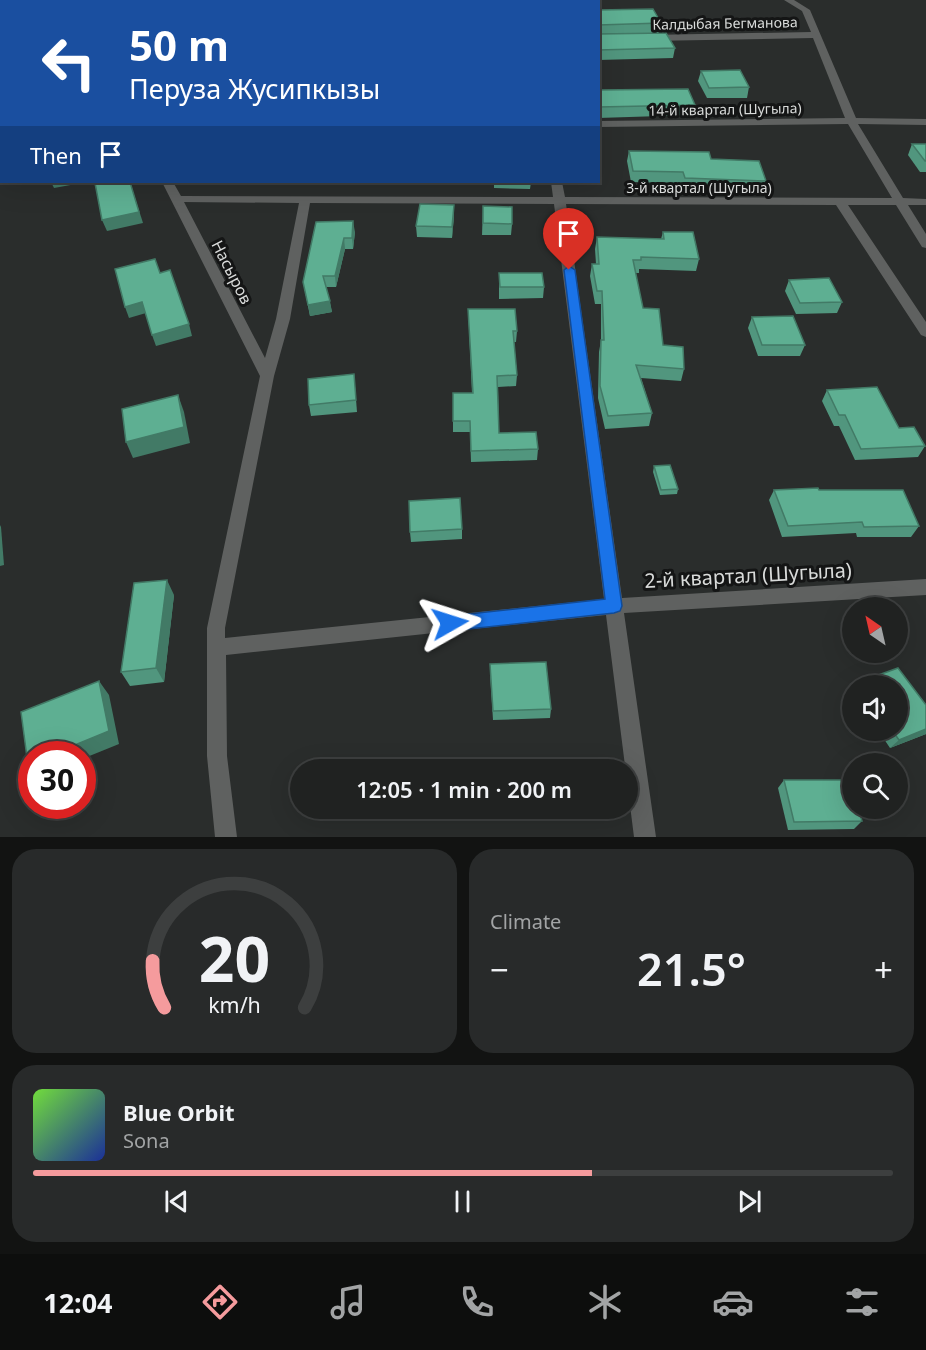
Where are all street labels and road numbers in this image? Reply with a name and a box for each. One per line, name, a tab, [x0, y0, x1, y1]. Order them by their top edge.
street label: Калдыбая Бегманова	[652, 12, 798, 34]
street label: 14-й квартал (Шугыла)	[648, 98, 802, 120]
street label: 3-й квартал (Шугыла)	[626, 178, 772, 197]
street label: Насыров	[207, 236, 257, 308]
street label: 2-й квартал (Шугыла)	[644, 556, 852, 594]

